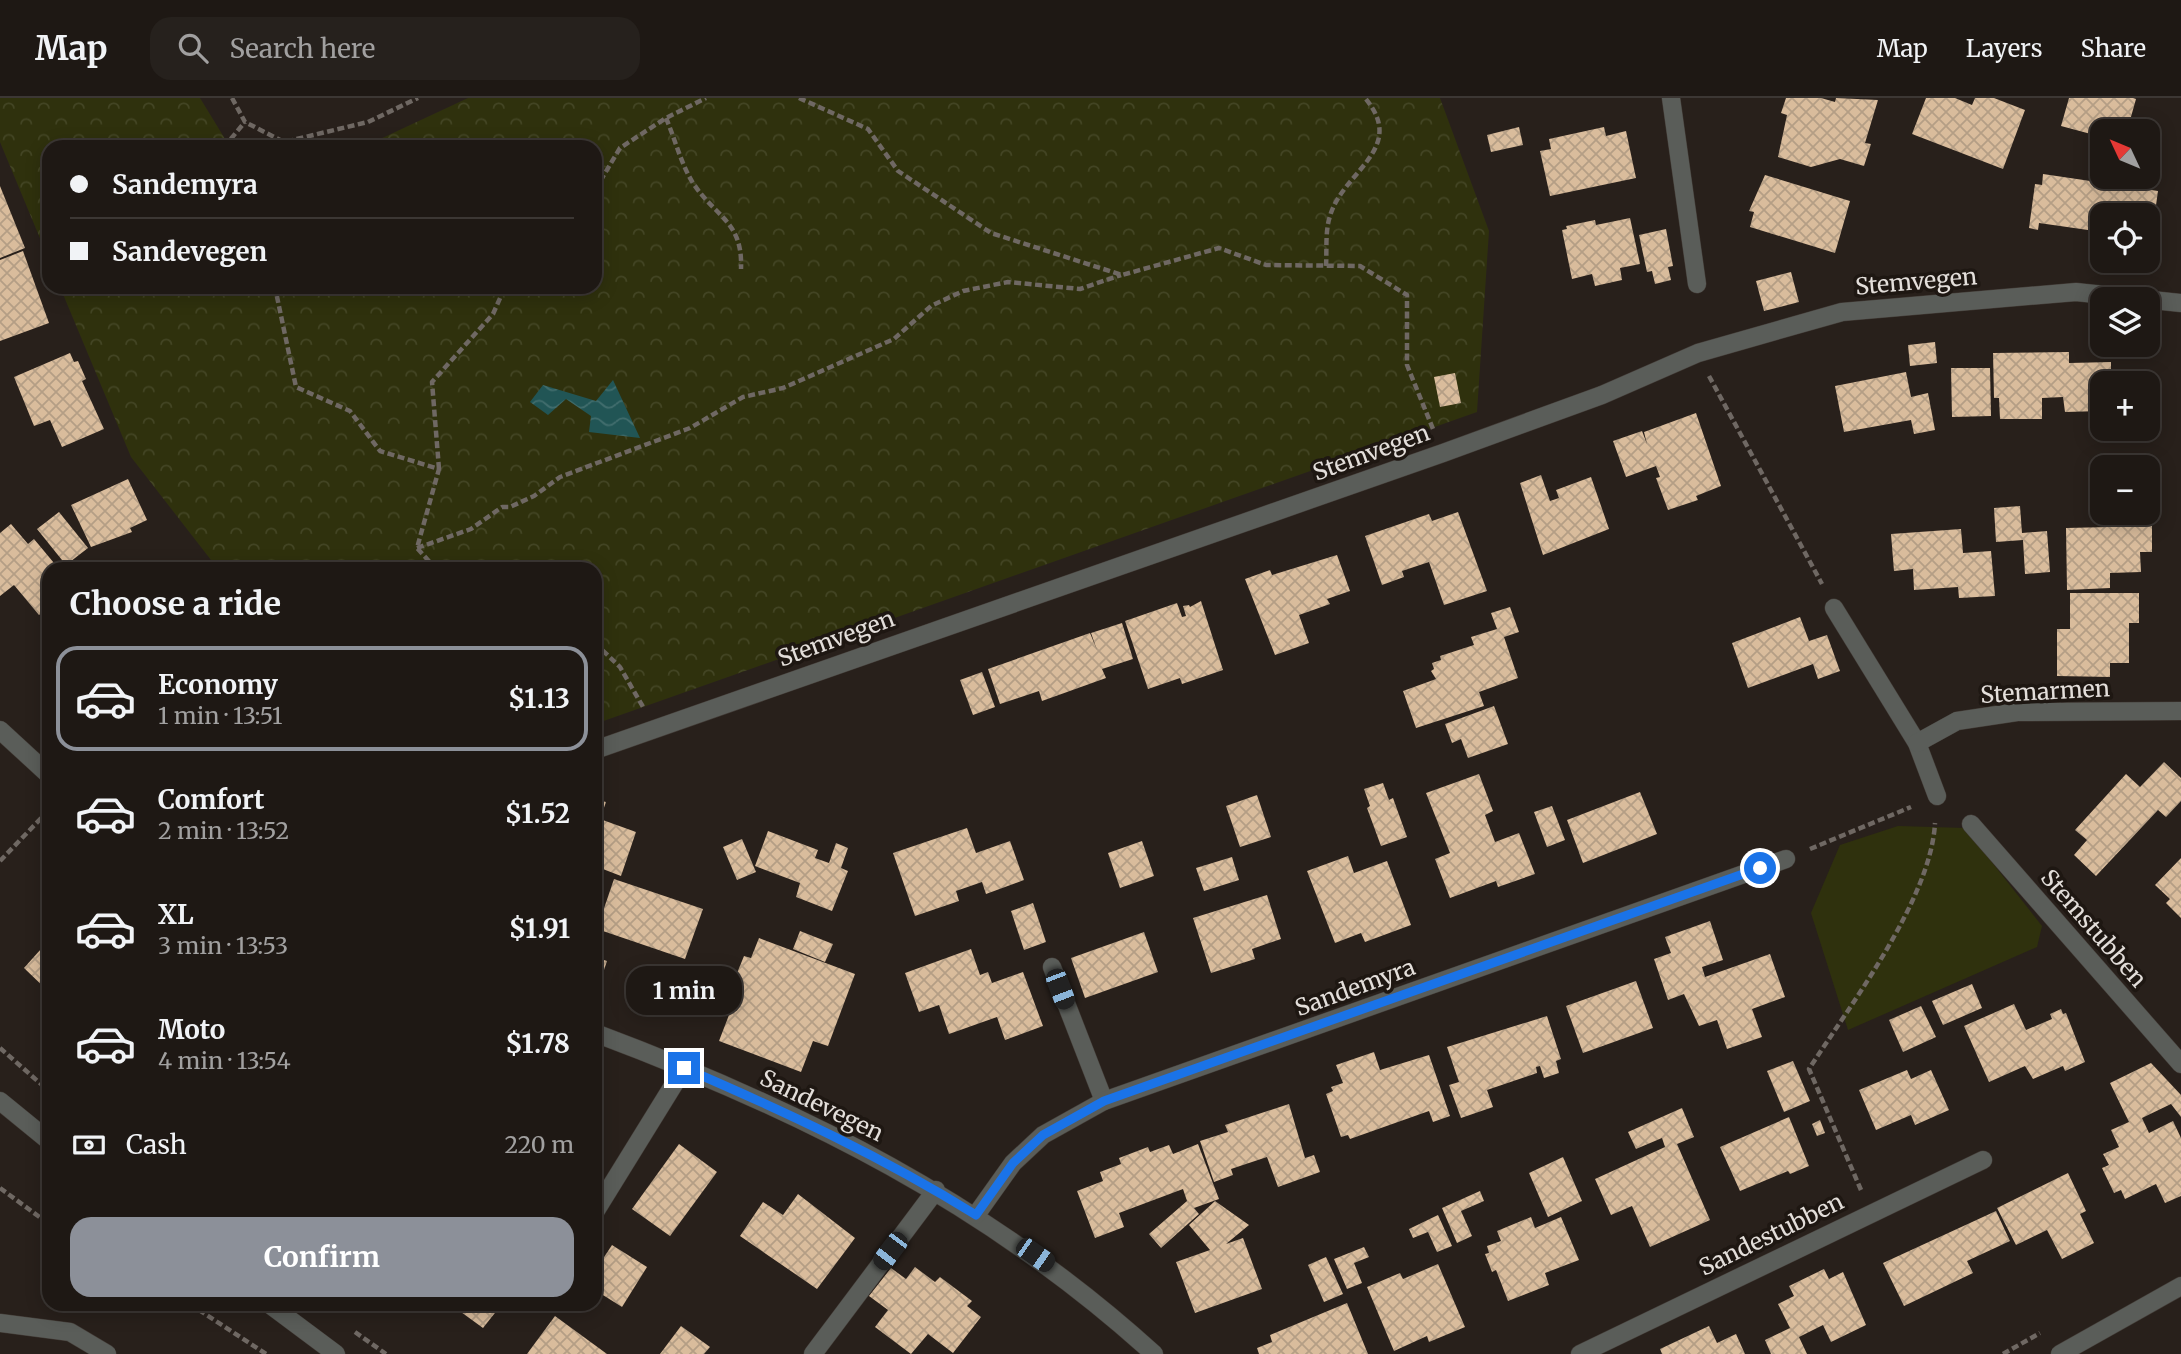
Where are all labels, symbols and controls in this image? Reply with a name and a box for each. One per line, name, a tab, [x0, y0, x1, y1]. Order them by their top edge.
search box	[150, 17, 640, 80]
text: Map	[35, 28, 108, 69]
icon: search	[174, 29, 212, 67]
text: Search here	[230, 32, 375, 65]
text: Map	[1877, 33, 1928, 64]
text: Layers	[1966, 33, 2042, 64]
text: Share	[2080, 33, 2146, 64]
north arrow	[2090, 119, 2160, 189]
map controls	[2090, 119, 2160, 525]
text: Sandemyra	[112, 168, 258, 201]
button: locate	[2090, 203, 2160, 273]
text: Sandevegen	[112, 235, 267, 268]
street label: Stemvegen	[1854, 261, 1978, 301]
button: layers	[2090, 287, 2160, 357]
button: +	[2090, 371, 2160, 441]
street label: Stemvegen	[1309, 417, 1433, 487]
button: −	[2090, 455, 2160, 525]
text: Choose a ride	[70, 584, 281, 624]
street label: Stemvegen	[774, 603, 898, 673]
icon: car	[74, 667, 137, 730]
text: Economy	[158, 668, 278, 701]
street label: Stemarmen	[1980, 673, 2110, 709]
text: $1.13	[508, 682, 570, 715]
text: 1 min · 13:51	[158, 701, 282, 730]
icon: car	[74, 782, 137, 845]
text: Comfort	[158, 783, 264, 816]
text: $1.52	[505, 797, 570, 830]
text: 2 min · 13:52	[158, 816, 289, 845]
route start	[1744, 852, 1776, 884]
street label: Stemstubben	[2035, 863, 2153, 993]
icon: car	[74, 897, 137, 960]
text: XL	[158, 898, 194, 931]
text: $1.91	[509, 912, 570, 945]
text: 3 min · 13:53	[158, 931, 288, 960]
street label: Sandemyra	[1291, 952, 1419, 1022]
car	[1043, 966, 1078, 1012]
callout: 1 min	[626, 967, 742, 1016]
text: 1 min	[653, 976, 715, 1005]
icon: car	[74, 1012, 137, 1075]
text: Moto	[158, 1013, 225, 1046]
text: $1.78	[505, 1027, 570, 1060]
text: 4 min · 13:54	[158, 1046, 291, 1075]
route end	[668, 1052, 700, 1084]
street label: Sandevegen	[756, 1063, 888, 1147]
icon: cash	[70, 1126, 108, 1164]
text: Cash	[126, 1128, 187, 1161]
text: 220 m	[504, 1130, 574, 1159]
street label: Sandestubben	[1694, 1186, 1848, 1282]
button: Confirm	[70, 1217, 574, 1297]
car	[869, 1228, 912, 1274]
car	[1012, 1234, 1059, 1276]

